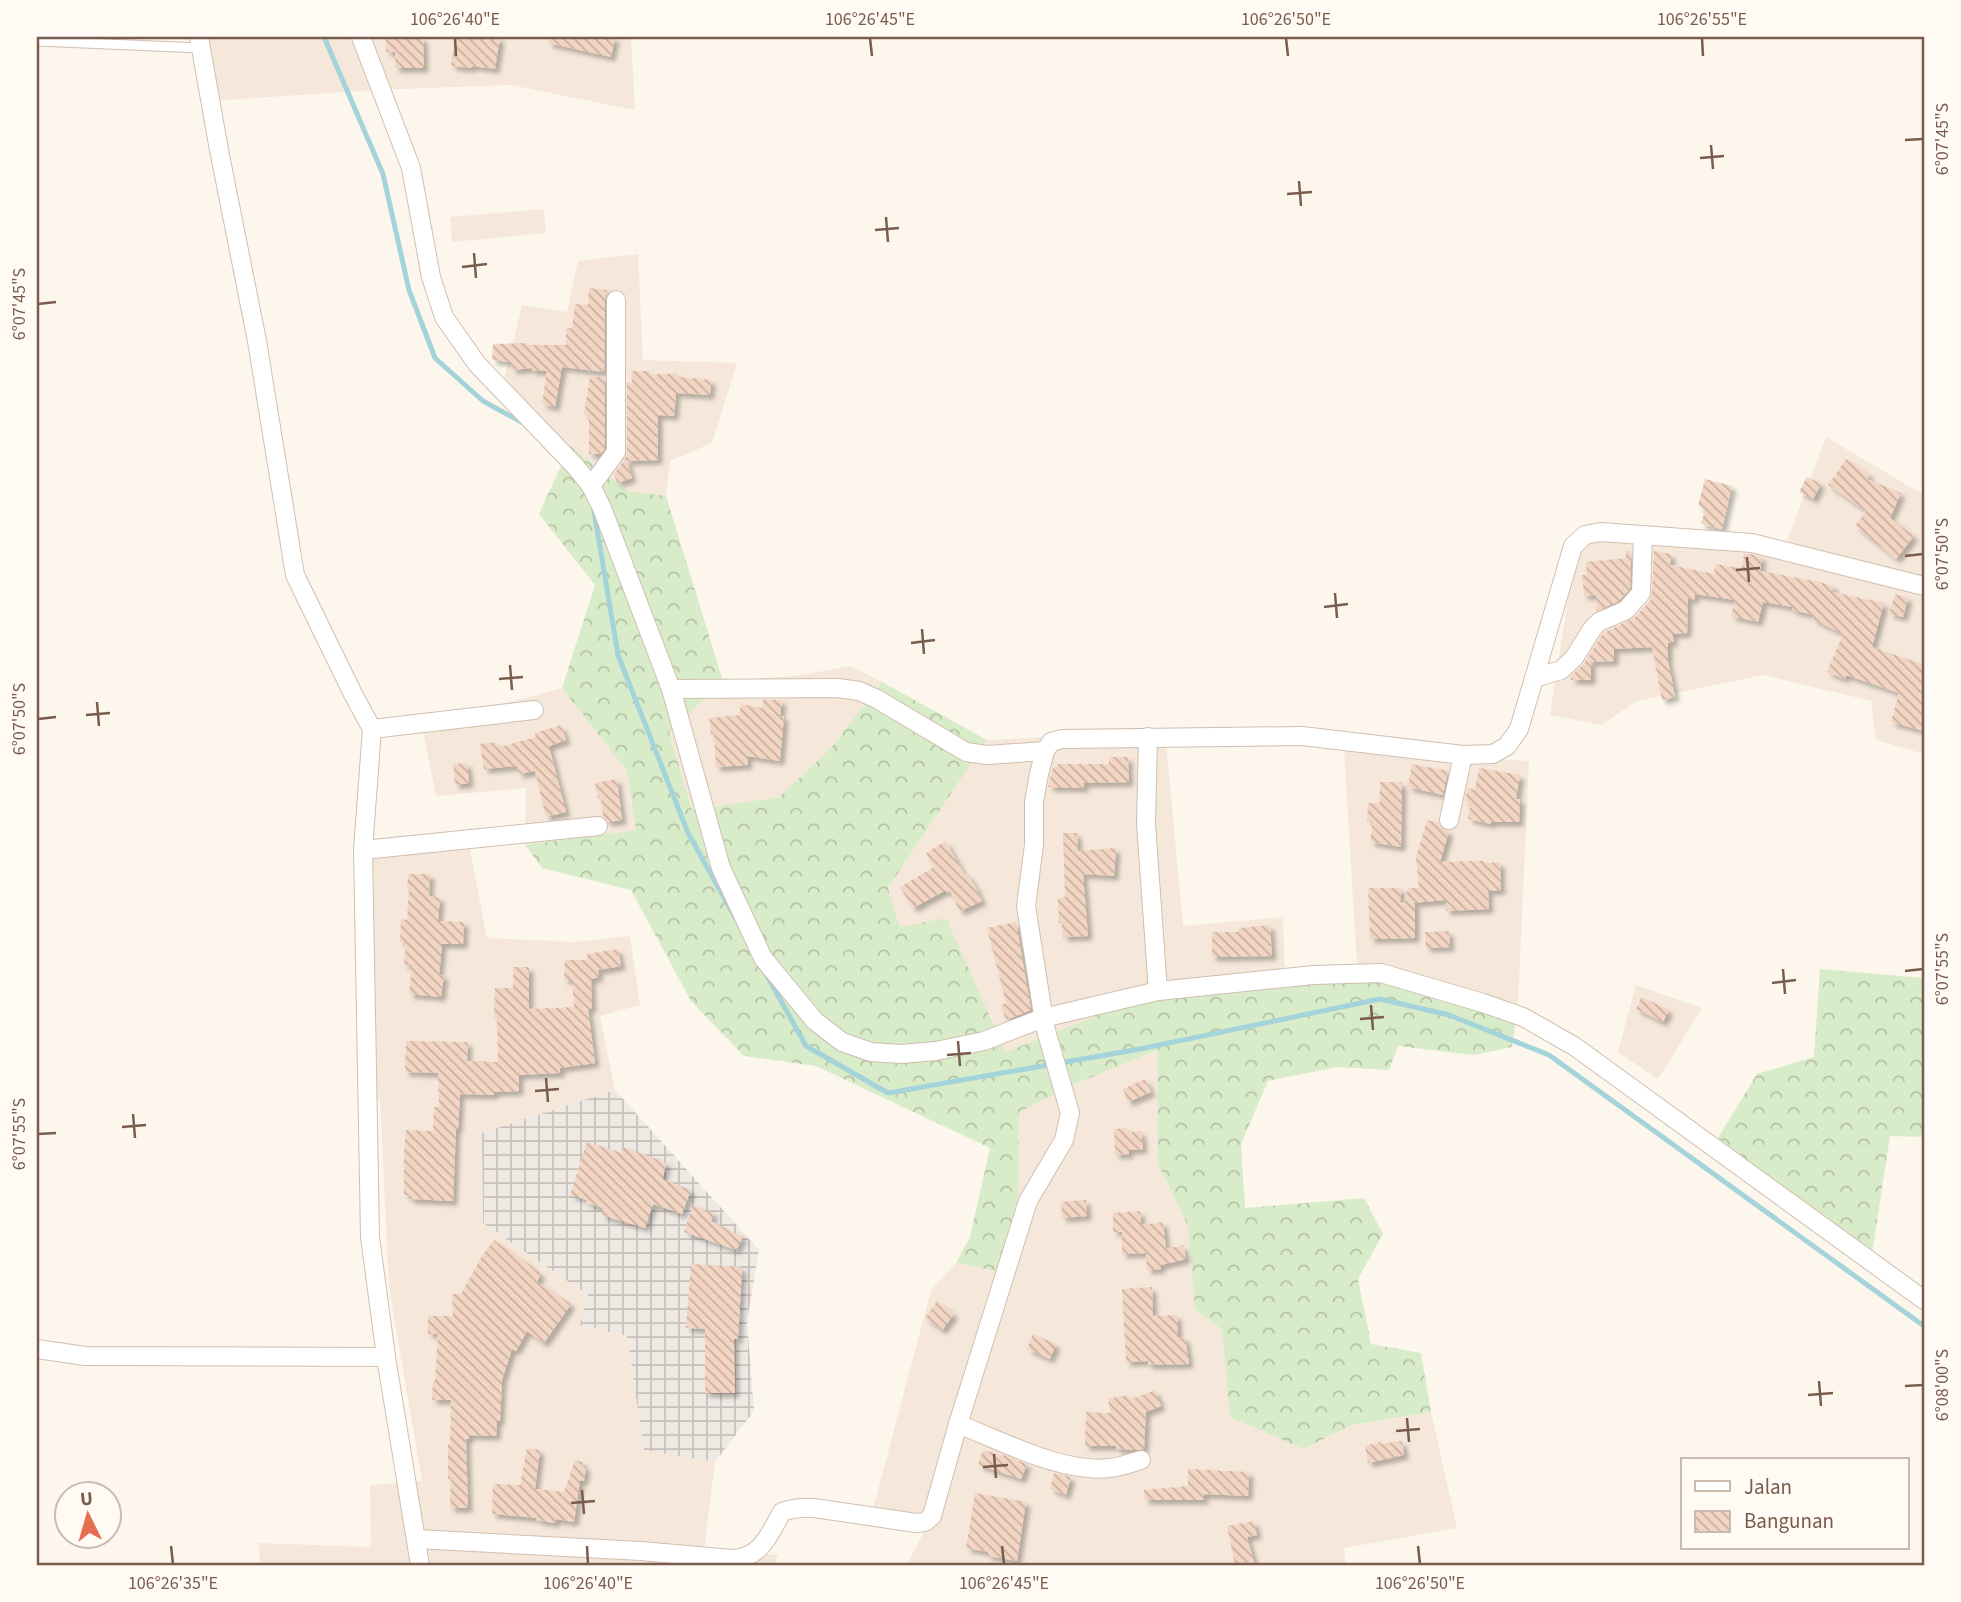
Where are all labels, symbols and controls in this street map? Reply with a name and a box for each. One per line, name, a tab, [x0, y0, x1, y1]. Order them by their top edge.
text: 106°26'40"E	[410, 7, 500, 32]
text: 106°26'45"E	[825, 7, 915, 32]
text: 106°26'50"E	[1241, 7, 1331, 32]
text: 106°26'55"E	[1657, 7, 1747, 32]
text: 6°07'45"S	[1930, 103, 1955, 175]
text: 6°07'45"S	[7, 268, 32, 340]
text: 6°07'50"S	[1930, 518, 1955, 590]
text: 6°07'50"S	[7, 683, 32, 755]
text: 6°07'55"S	[1930, 933, 1955, 1005]
text: 6°07'55"S	[7, 1098, 32, 1170]
text: 6°08'00"S	[1930, 1349, 1955, 1421]
legend	[1681, 1458, 1909, 1550]
text: Jalan	[1744, 1472, 1792, 1502]
north arrow	[52, 1480, 122, 1550]
text: U	[79, 1486, 94, 1514]
text: Bangunan	[1744, 1506, 1834, 1536]
text: 106°26'35"E	[128, 1571, 218, 1596]
text: 106°26'40"E	[543, 1571, 633, 1596]
text: 106°26'45"E	[959, 1571, 1049, 1596]
text: 106°26'50"E	[1375, 1571, 1465, 1596]

